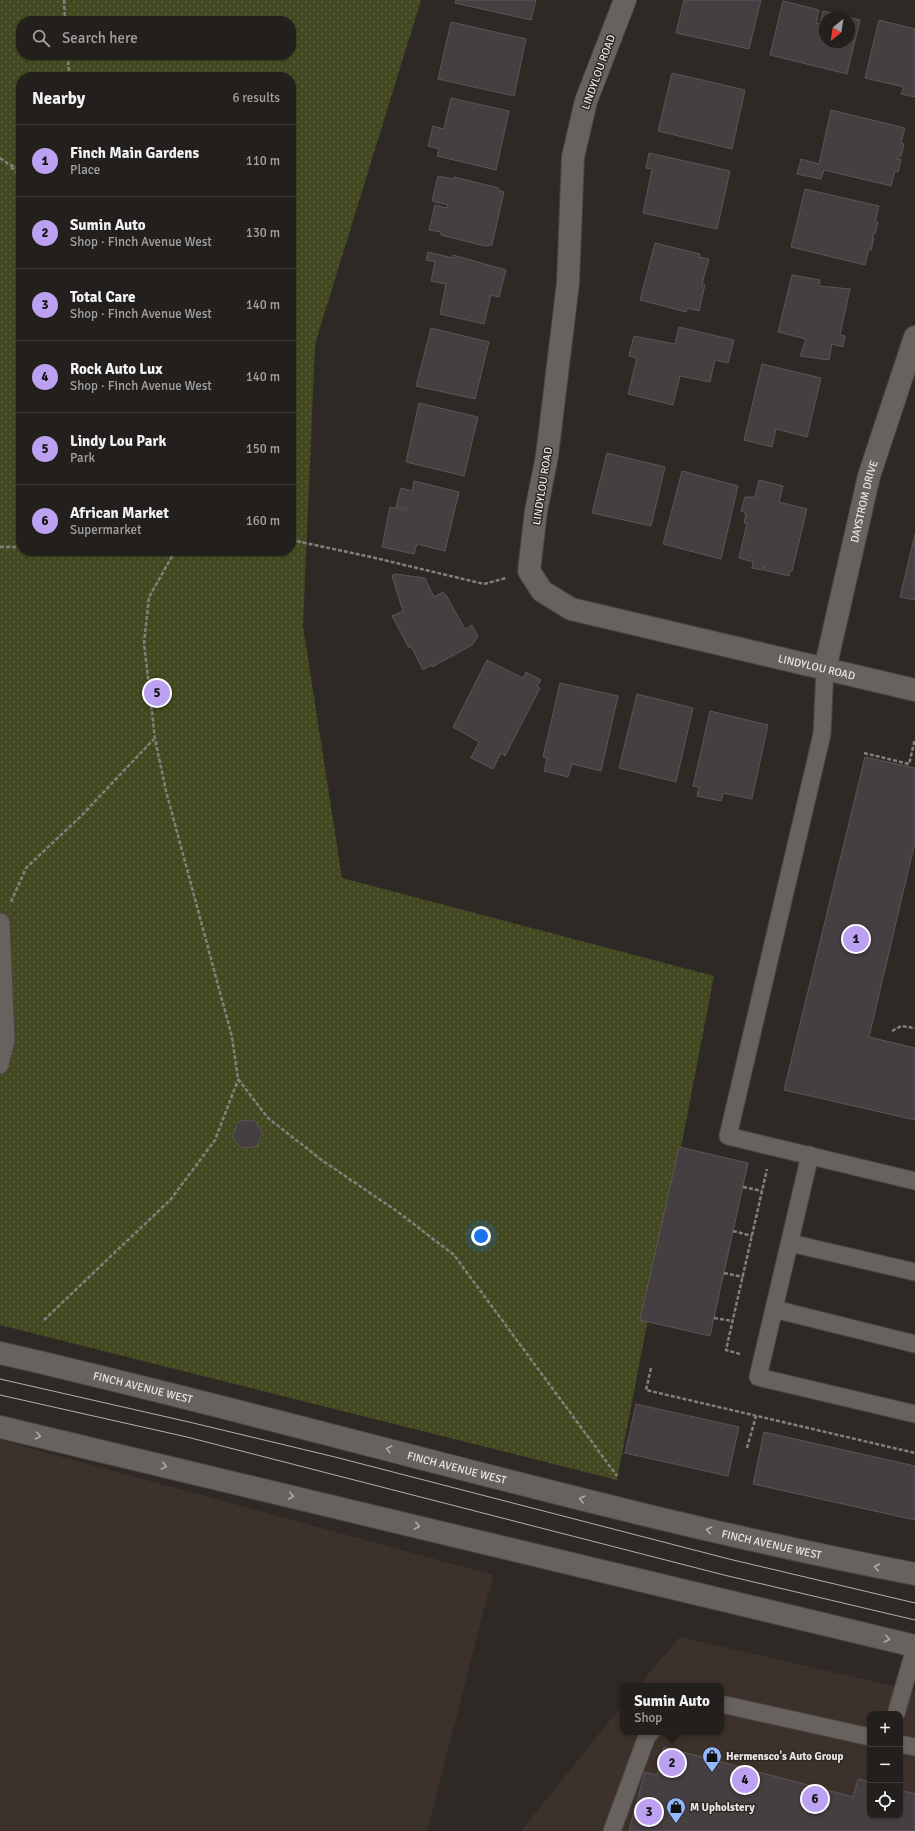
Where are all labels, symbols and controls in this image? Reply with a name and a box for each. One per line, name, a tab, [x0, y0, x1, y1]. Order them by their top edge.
north arrow	[819, 12, 855, 48]
search box	[16, 16, 296, 60]
icon: search	[30, 27, 52, 49]
text: Search here	[62, 29, 138, 47]
street label: LINDYLOU ROAD	[579, 33, 618, 111]
text: Nearby	[32, 88, 85, 109]
text: 6 results	[232, 90, 280, 106]
text: Finch Main Gardens	[70, 144, 199, 162]
text: 1	[41, 153, 49, 169]
text: 110 m	[246, 153, 280, 169]
text: Place	[70, 162, 100, 178]
text: Sumin Auto	[70, 216, 146, 234]
text: 2	[41, 225, 49, 241]
text: 130 m	[246, 225, 280, 241]
text: Shop · Finch Avenue West	[70, 234, 212, 250]
text: Total Care	[70, 288, 135, 306]
text: 3	[41, 297, 49, 313]
text: 140 m	[246, 297, 280, 313]
text: Shop · Finch Avenue West	[70, 306, 212, 322]
text: Rock Auto Lux	[70, 360, 162, 378]
text: 4	[41, 369, 49, 385]
text: 140 m	[246, 369, 280, 385]
text: Shop · Finch Avenue West	[70, 378, 212, 394]
text: Lindy Lou Park	[70, 432, 166, 450]
text: 5	[41, 441, 49, 457]
text: 150 m	[246, 441, 280, 457]
street label: LINDYLOU ROAD	[530, 446, 555, 526]
text: Park	[70, 450, 95, 466]
street label: DAYSTROM DRIVE	[848, 459, 881, 544]
text: African Market	[70, 504, 169, 522]
text: 6	[41, 513, 49, 529]
text: 160 m	[246, 513, 280, 529]
text: Supermarket	[70, 522, 142, 538]
street label: LINDYLOU ROAD	[777, 652, 856, 683]
pin: 5	[144, 678, 170, 708]
pin: 1	[843, 924, 869, 954]
your location	[471, 1226, 491, 1246]
street label: FINCH AVENUE WEST	[92, 1369, 194, 1406]
one-way arrow	[35, 1431, 41, 1439]
one-way arrow	[385, 1446, 392, 1454]
street label: FINCH AVENUE WEST	[406, 1449, 508, 1487]
one-way arrow	[161, 1461, 168, 1470]
one-way arrow	[288, 1492, 294, 1500]
one-way arrow	[579, 1495, 586, 1504]
one-way arrow	[414, 1522, 420, 1530]
one-way arrow	[706, 1526, 712, 1534]
street label: FINCH AVENUE WEST	[720, 1527, 823, 1562]
one-way arrow	[874, 1563, 880, 1571]
one-way arrow	[884, 1634, 890, 1642]
popup	[620, 1683, 724, 1735]
text: Sumin Auto	[634, 1692, 710, 1710]
text: Shop	[634, 1710, 662, 1726]
map controls	[867, 1711, 903, 1819]
button: +	[867, 1711, 903, 1747]
shop icon: Hermensco's Auto Group	[701, 1745, 723, 1773]
button: −	[867, 1747, 903, 1783]
pin: 2	[659, 1748, 685, 1778]
place label: Hermensco's Auto Group	[726, 1750, 844, 1763]
pin: 4	[732, 1765, 758, 1795]
button: locate	[867, 1783, 903, 1819]
pin: 6	[802, 1784, 828, 1814]
shop icon: M Upholstery	[665, 1796, 687, 1824]
pin: 3	[636, 1797, 662, 1827]
place label: M Upholstery	[690, 1801, 755, 1814]

